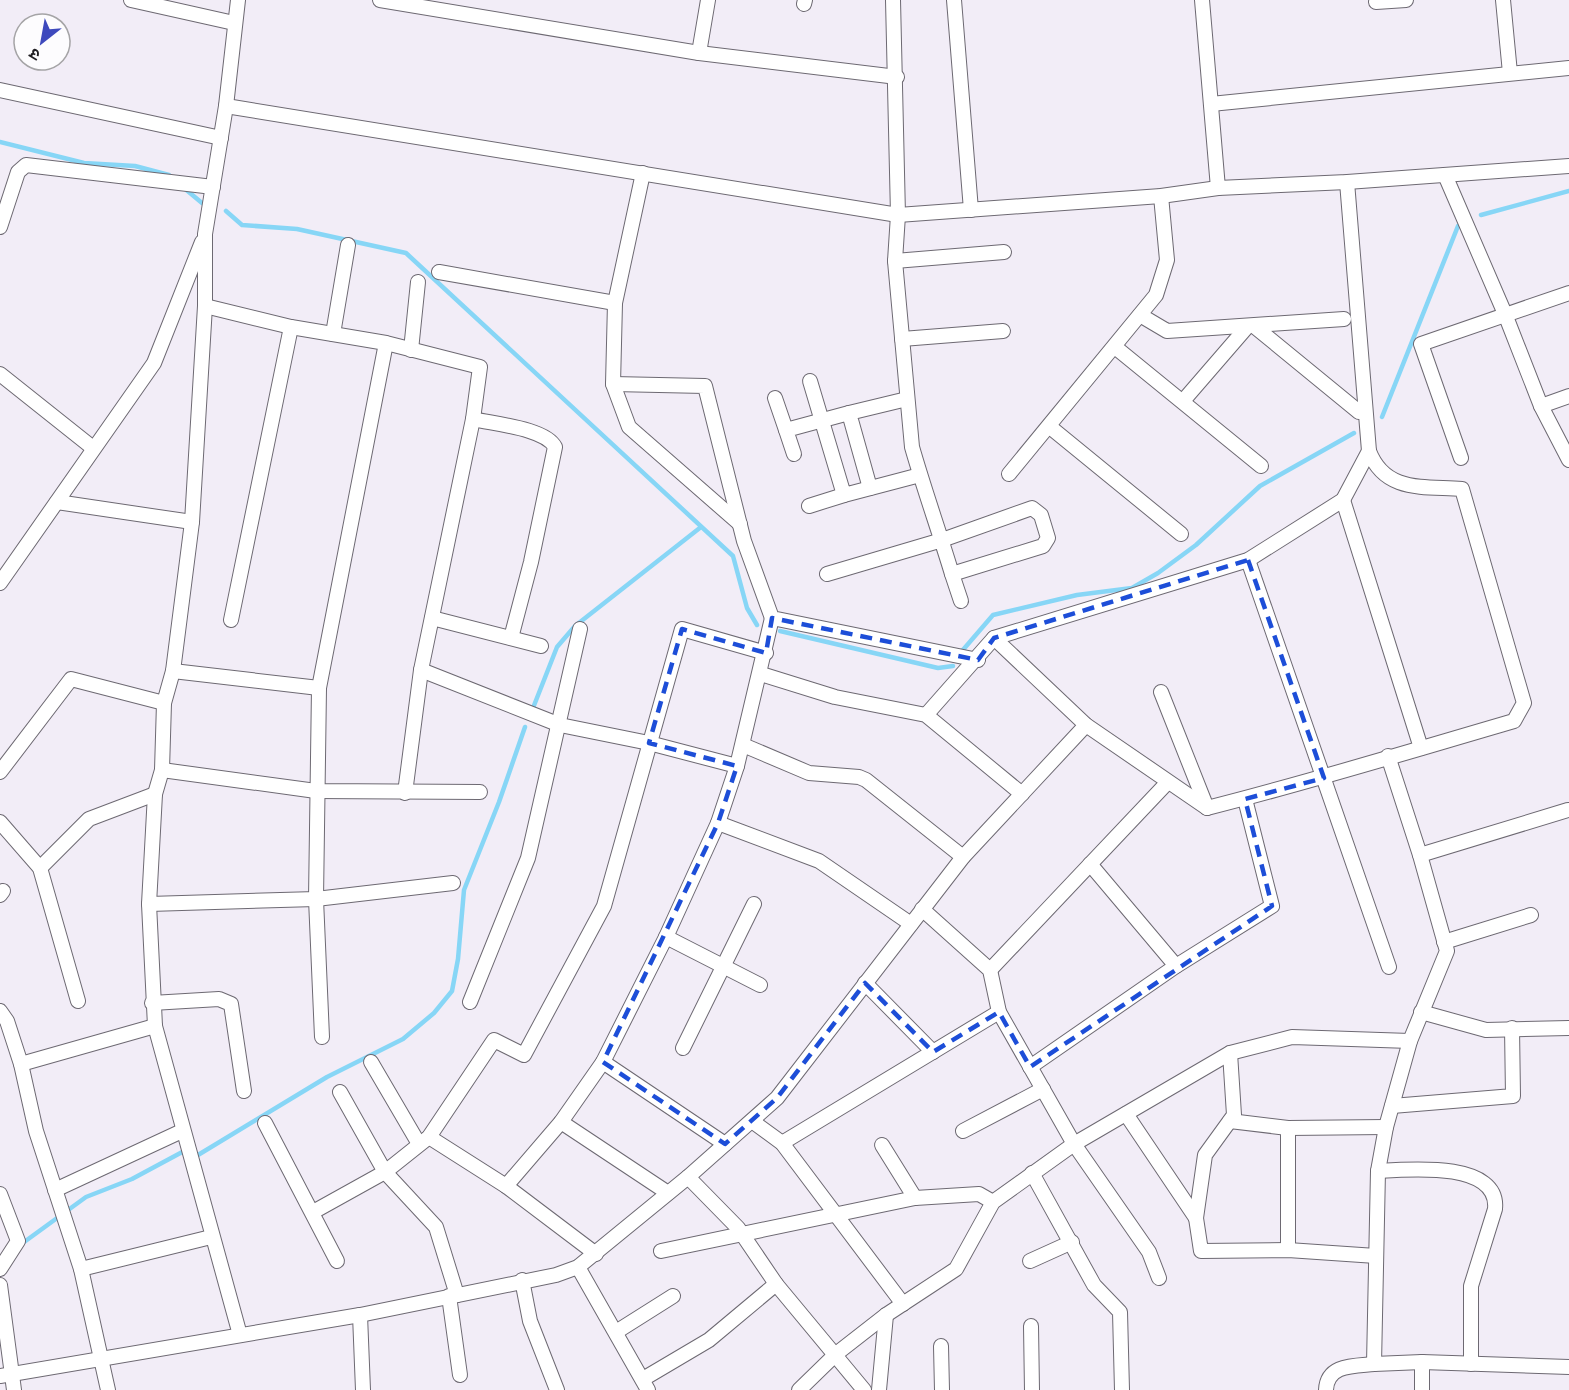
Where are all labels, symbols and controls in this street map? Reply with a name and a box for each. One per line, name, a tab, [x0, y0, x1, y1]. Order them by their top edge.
north arrow	[12, 12, 72, 72]
text: उ	[25, 44, 43, 65]

